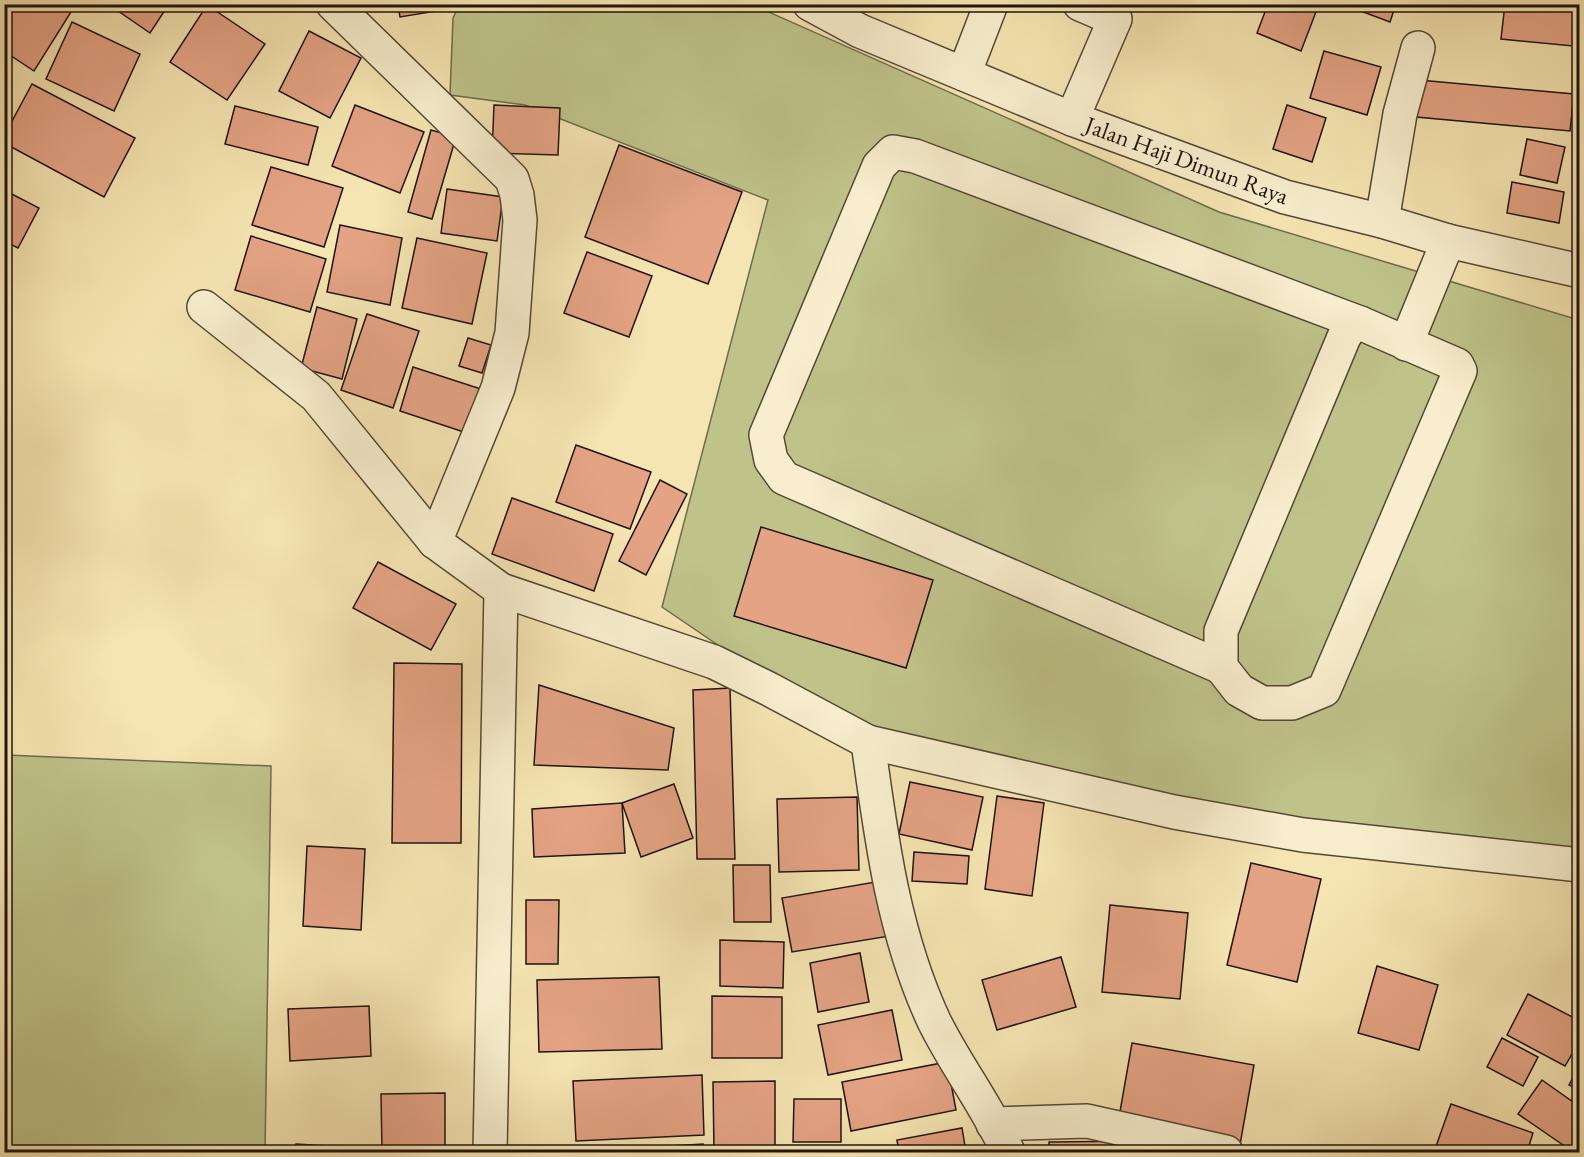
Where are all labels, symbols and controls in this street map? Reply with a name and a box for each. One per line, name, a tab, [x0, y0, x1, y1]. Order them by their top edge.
street label: Jalan Haji Dimun Raya	[1079, 108, 1293, 211]

